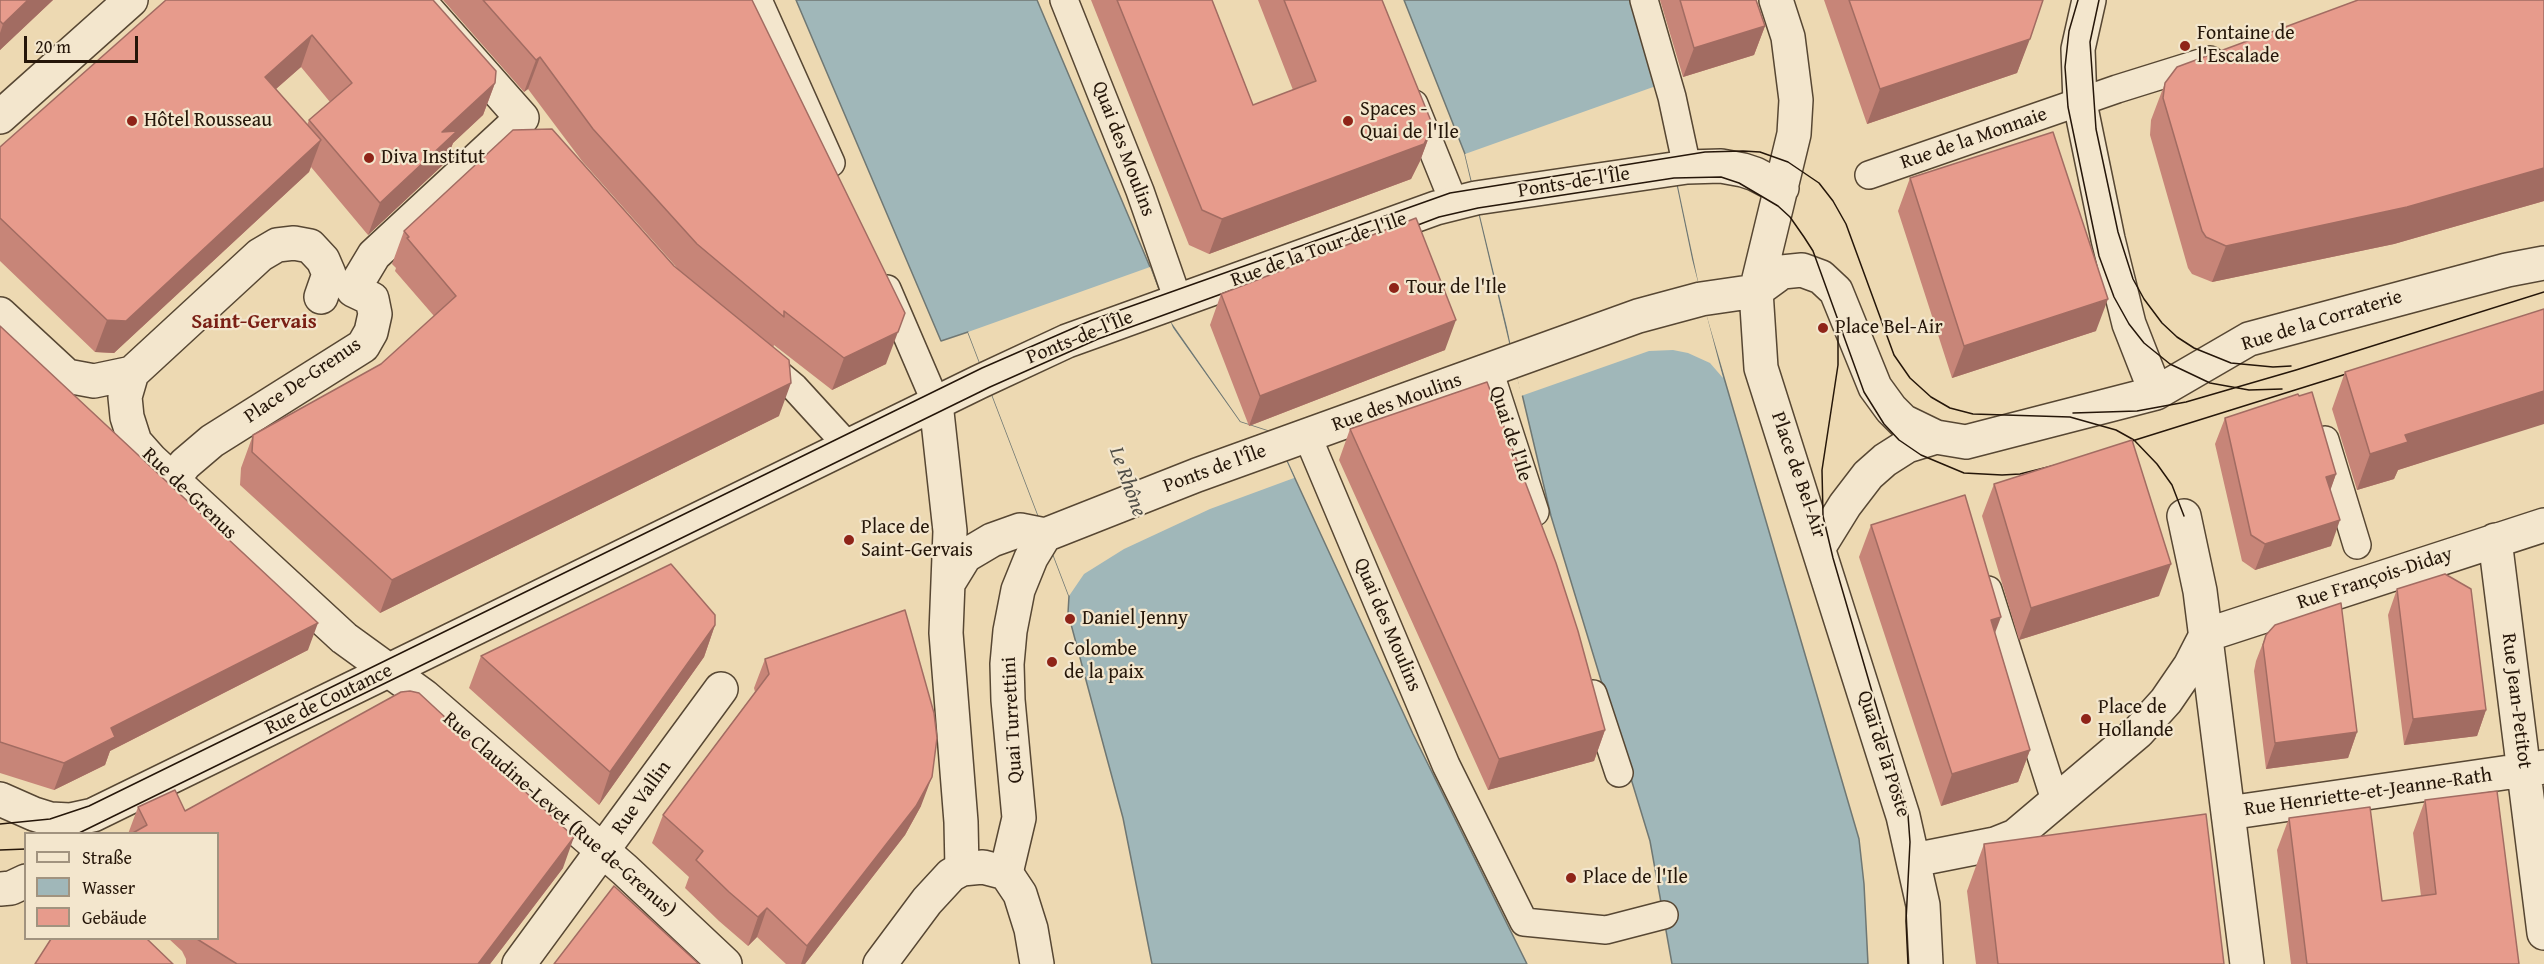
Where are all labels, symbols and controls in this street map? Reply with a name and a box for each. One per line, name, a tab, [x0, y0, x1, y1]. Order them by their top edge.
place label: Fontaine de l'Escalade	[2197, 22, 2295, 69]
scale bar	[27, 24, 141, 62]
text: 20 m	[35, 33, 71, 60]
marker: Fontaine de l'Escalade	[2178, 39, 2192, 53]
street label: Quai des Moulins	[1086, 78, 1160, 220]
place label: Spaces - Quai de l'Ile	[1360, 98, 1459, 145]
street label: Rue de la Monnaie	[1897, 103, 2051, 175]
place label: Hôtel Rousseau	[144, 109, 272, 133]
marker: Hôtel Rousseau	[125, 114, 139, 128]
marker: Spaces - Quai de l'Ile	[1341, 114, 1355, 128]
place label: Diva Institut	[381, 146, 485, 170]
marker: Diva Institut	[362, 151, 376, 165]
street label: Ponts-de-l'Île	[1516, 162, 1632, 204]
street label: Rue de la Tour-de-l'Ile	[1228, 207, 1410, 293]
place label: Tour de l'Ile	[1406, 276, 1506, 300]
marker: Tour de l'Ile	[1387, 281, 1401, 295]
street label: Rue de la Corraterie	[2239, 285, 2405, 357]
street label: Ponts-de-l'Île	[1023, 306, 1137, 370]
district label: Saint-Gervais	[191, 310, 317, 336]
place label: Place Bel-Air	[1835, 316, 1943, 340]
marker: Place Bel-Air	[1816, 321, 1830, 335]
street label: Place De-Grenus	[240, 333, 366, 429]
street label: Rue des Moulins	[1329, 368, 1465, 438]
street label: Quai de l'Ile	[1483, 383, 1537, 485]
street label: Place de Bel-Air	[1765, 409, 1831, 541]
street label: Ponts de l'Île	[1160, 439, 1270, 499]
street label: Rue de-Grenus	[137, 443, 241, 545]
water label: Le Rhône	[1103, 444, 1151, 520]
place label: Place de Saint-Gervais	[861, 516, 973, 563]
marker: Place de Saint-Gervais	[842, 533, 856, 547]
street label: Rue François-Diday	[2294, 543, 2456, 615]
street label: Quai des Moulins	[1348, 555, 1426, 695]
place label: Daniel Jenny	[1082, 607, 1188, 631]
marker: Daniel Jenny	[1063, 612, 1077, 626]
street label: Rue Jean-Petitot	[2496, 632, 2536, 770]
place label: Colombe de la paix	[1064, 638, 1144, 685]
marker: Colombe de la paix	[1045, 655, 1059, 669]
street label: Quai Turrettini	[998, 656, 1028, 784]
street label: Rue de Coutance	[262, 659, 396, 741]
street label: Quai de la Poste	[1851, 688, 1915, 820]
place label: Place de Hollande	[2098, 696, 2173, 743]
street label: Rue Claudine-Levet (Rue de-Grenus)	[437, 707, 681, 923]
marker: Place de Hollande	[2079, 712, 2093, 726]
street label: Rue Vallin	[607, 756, 677, 840]
street label: Rue Henriette-et-Jeanne-Rath	[2243, 764, 2493, 822]
legend	[24, 832, 219, 940]
text: Straße	[82, 844, 132, 871]
place label: Place de l'Ile	[1583, 866, 1688, 890]
marker: Place de l'Ile	[1564, 871, 1578, 885]
text: Wasser	[82, 874, 135, 901]
text: Gebäude	[82, 904, 147, 931]

